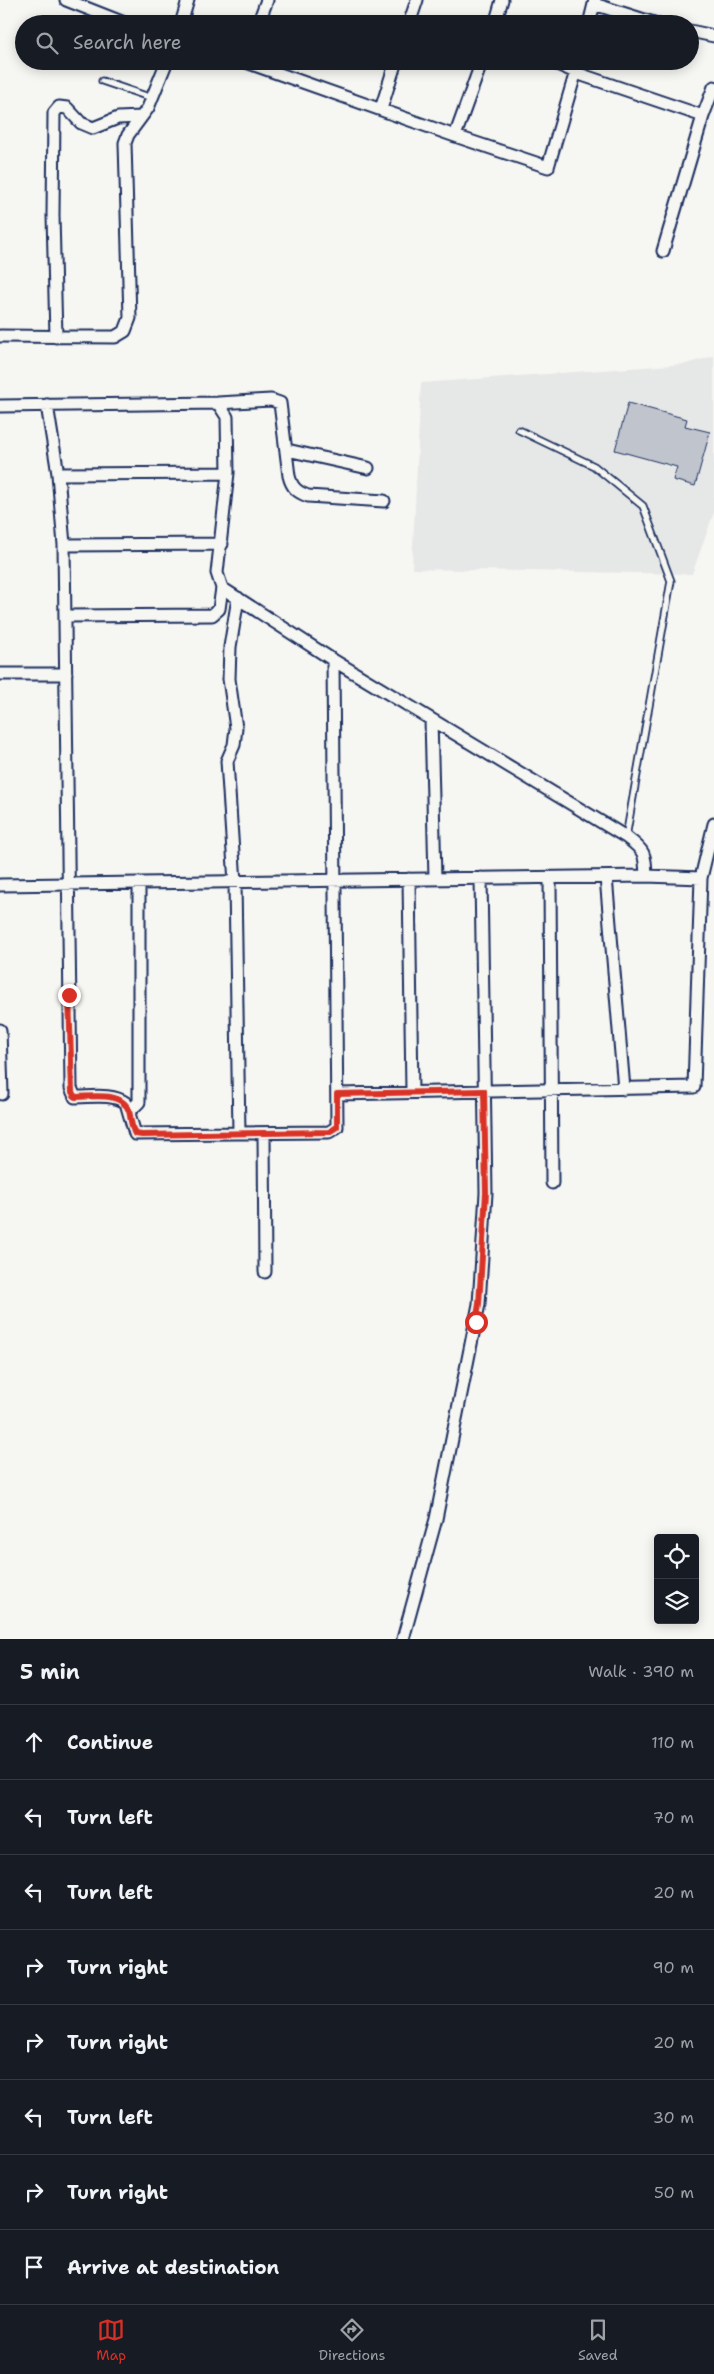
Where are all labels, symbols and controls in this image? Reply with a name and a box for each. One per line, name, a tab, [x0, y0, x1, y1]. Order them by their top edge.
search box	[15, 15, 699, 70]
icon: search	[33, 29, 61, 57]
text: Search here	[73, 30, 182, 55]
route end	[58, 984, 81, 1007]
route start	[465, 1311, 488, 1334]
map controls	[654, 1534, 699, 1624]
button: locate	[654, 1534, 699, 1579]
button: layers	[654, 1579, 699, 1624]
text: 5 min	[20, 1658, 80, 1686]
text: Walk · 390 m	[588, 1661, 694, 1682]
icon: ahead	[20, 1728, 48, 1756]
text: Continue	[67, 1730, 153, 1755]
text: 110 m	[651, 1732, 694, 1753]
icon: left	[20, 1803, 48, 1831]
text: Turn left	[67, 1805, 153, 1830]
text: 70 m	[653, 1807, 694, 1828]
icon: left	[20, 1878, 48, 1906]
text: Turn left	[67, 1880, 153, 1905]
text: 20 m	[653, 1882, 694, 1903]
icon: right	[20, 1953, 48, 1981]
text: Turn right	[67, 1955, 168, 1980]
text: 90 m	[653, 1957, 694, 1978]
icon: right	[20, 2028, 48, 2056]
text: Turn right	[67, 2030, 168, 2055]
text: 20 m	[653, 2032, 694, 2053]
icon: left	[20, 2103, 48, 2131]
text: Turn left	[67, 2105, 153, 2130]
text: 30 m	[653, 2107, 694, 2128]
icon: right	[20, 2178, 48, 2206]
text: Turn right	[67, 2180, 168, 2205]
text: 50 m	[654, 2182, 694, 2203]
icon: arrive	[20, 2253, 48, 2281]
text: Arrive at destination	[67, 2255, 279, 2280]
tab: Map	[96, 2316, 126, 2364]
tab: Directions	[319, 2316, 386, 2364]
tab: Saved	[578, 2316, 618, 2364]

